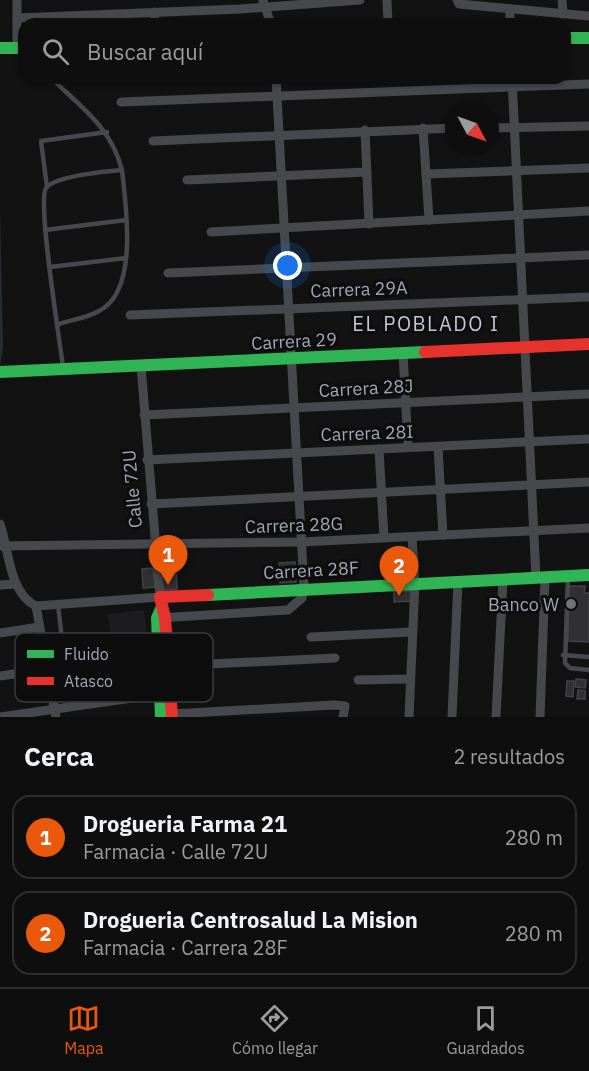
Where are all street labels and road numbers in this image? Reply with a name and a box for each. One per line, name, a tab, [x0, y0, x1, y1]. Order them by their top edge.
street label: Carrera 29A	[310, 276, 408, 302]
street label: Carrera 29	[251, 327, 337, 355]
street label: Carrera 28J	[318, 374, 414, 402]
street label: Carrera 28I	[320, 420, 414, 446]
street label: Calle 72U	[117, 449, 147, 529]
street label: Carrera 28G	[244, 512, 344, 538]
street label: Carrera 28F	[263, 556, 359, 584]

